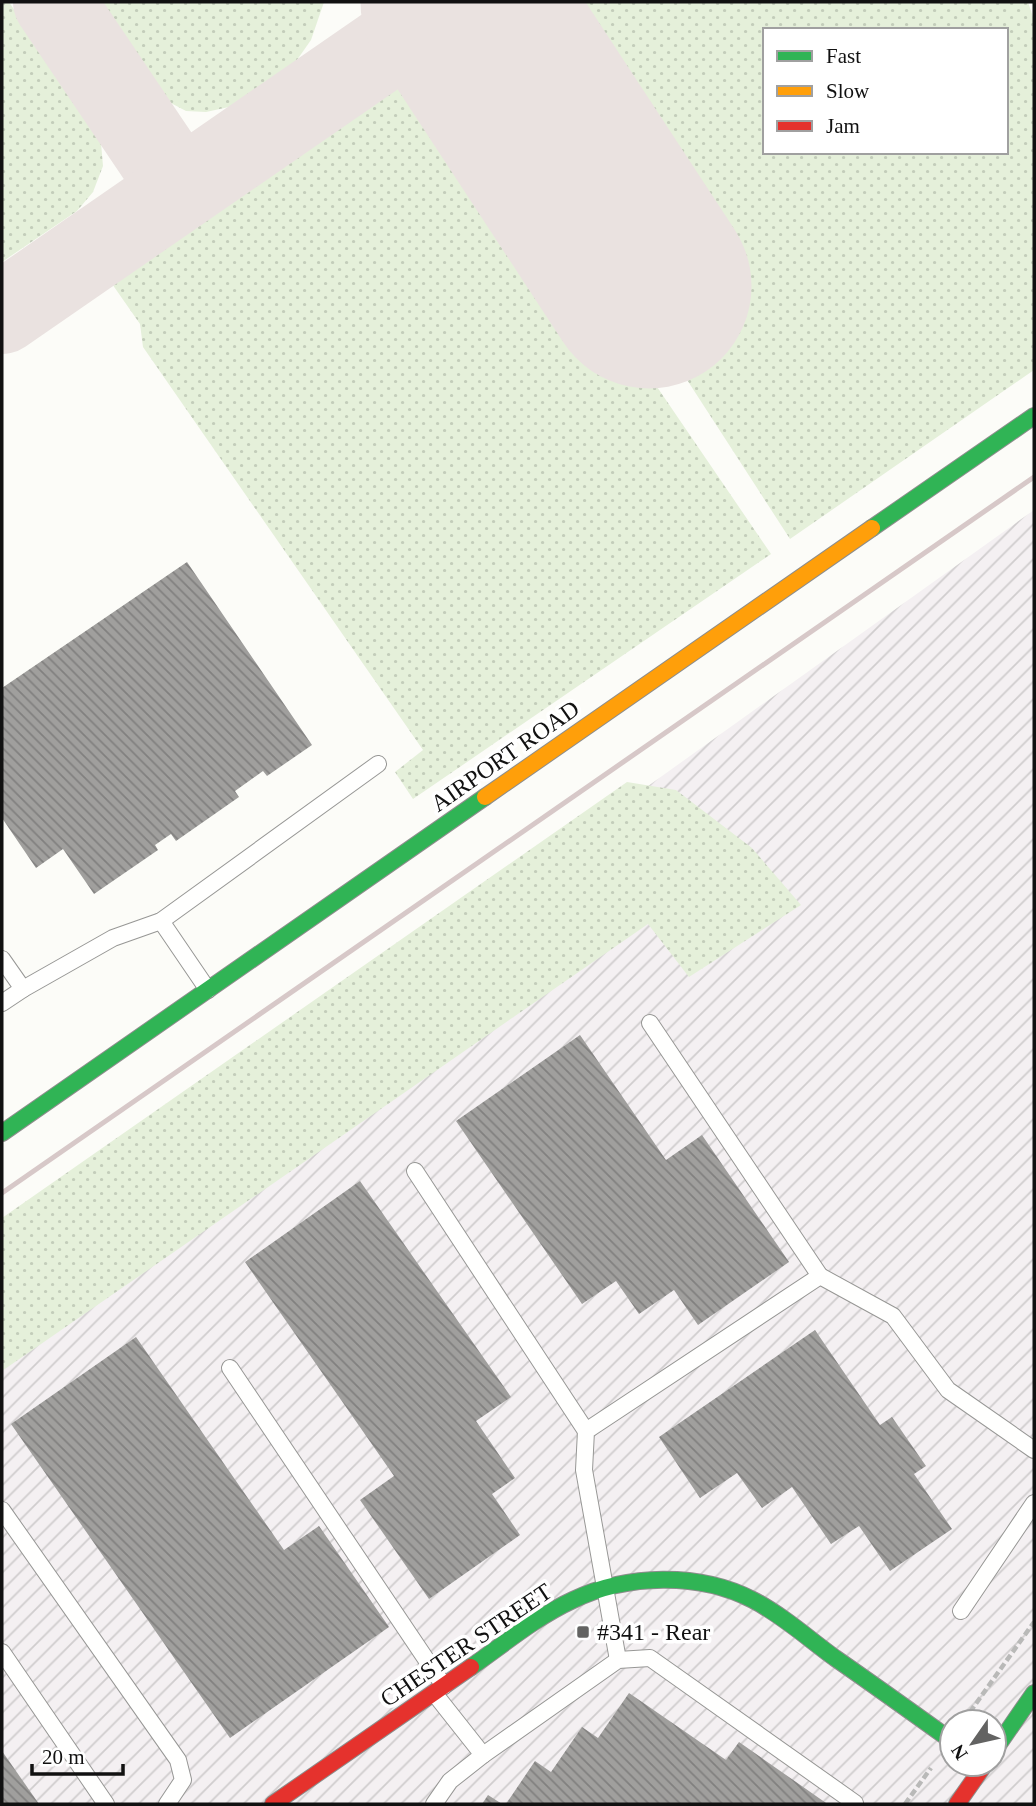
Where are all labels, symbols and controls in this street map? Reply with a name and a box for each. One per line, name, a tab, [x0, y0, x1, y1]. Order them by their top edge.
legend	[763, 28, 1008, 154]
text: Fast	[826, 44, 861, 68]
text: Slow	[826, 79, 870, 103]
text: Jam	[826, 114, 860, 138]
street label: AIRPORT ROAD	[426, 695, 584, 817]
street label: CHESTER STREET	[376, 1578, 557, 1712]
place label: #341 - Rear	[597, 1619, 710, 1645]
marker: #341 - Rear	[575, 1624, 591, 1640]
north arrow	[938, 1708, 1008, 1778]
scale bar	[32, 1732, 122, 1776]
text: N	[947, 1740, 972, 1764]
text: 20 m	[42, 1745, 85, 1769]

